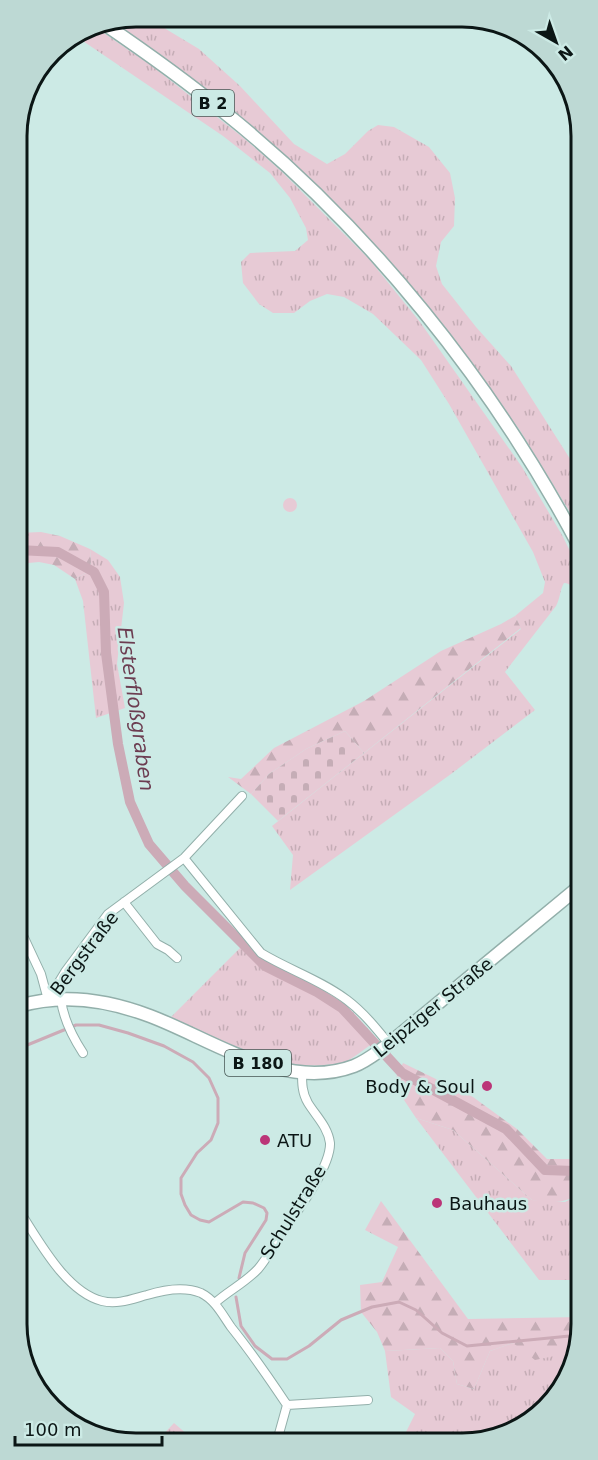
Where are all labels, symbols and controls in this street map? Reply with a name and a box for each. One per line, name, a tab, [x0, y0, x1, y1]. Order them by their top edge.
north arrow	[526, 12, 586, 72]
text: N	[554, 42, 577, 65]
road number: B 2	[192, 90, 234, 116]
water label: Elsterfloßgraben	[113, 625, 159, 793]
street label: Bergstraße	[46, 907, 122, 999]
street label: Leipziger Straße	[369, 953, 497, 1061]
road number: B 180	[225, 1050, 291, 1076]
place label: Body & Soul	[365, 1076, 475, 1097]
marker: Body & Soul	[480, 1079, 494, 1093]
place label: ATU	[277, 1130, 312, 1151]
marker: ATU	[258, 1133, 272, 1147]
street label: Schulstraße	[256, 1161, 330, 1263]
place label: Bauhaus	[449, 1193, 527, 1214]
marker: Bauhaus	[430, 1196, 444, 1210]
scale bar	[15, 1409, 162, 1447]
text: 100 m	[24, 1419, 82, 1440]

